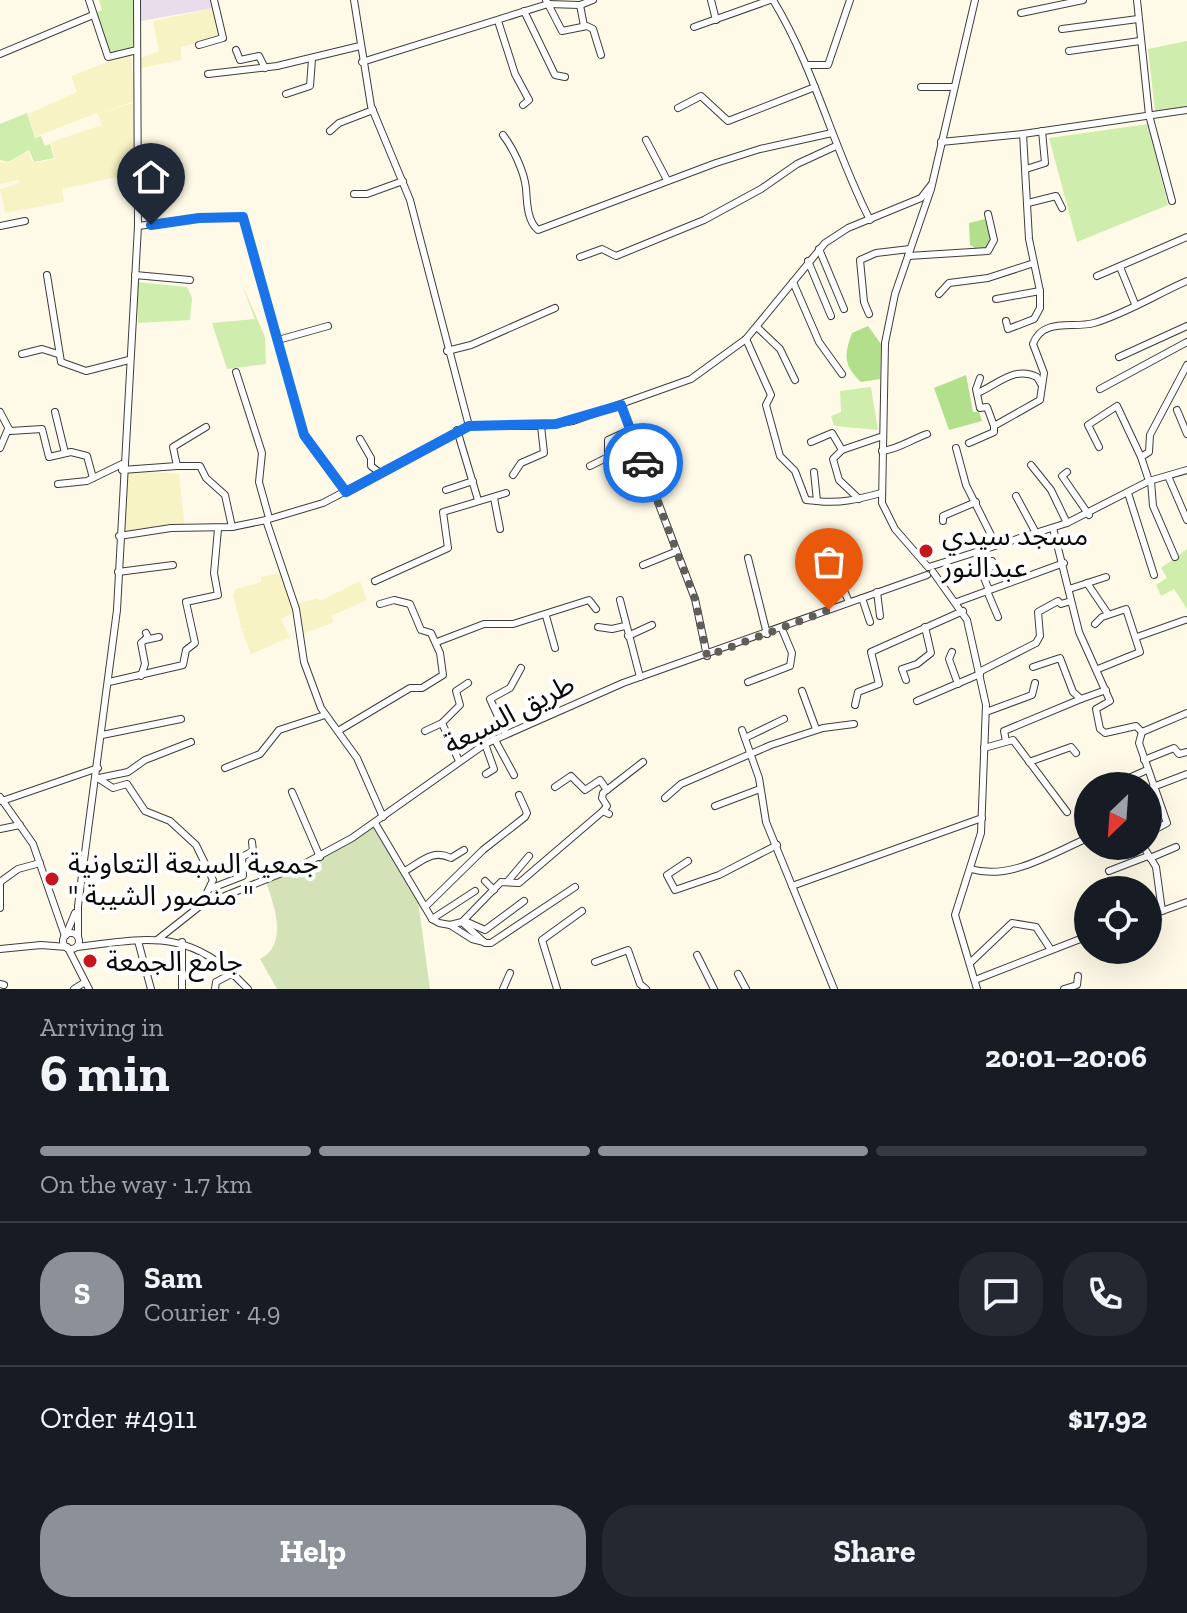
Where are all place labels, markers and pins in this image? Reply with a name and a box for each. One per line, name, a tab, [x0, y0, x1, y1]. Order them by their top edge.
pin	[117, 143, 185, 225]
place label: مسجد سيدي عبدالنور	[941, 519, 1088, 584]
pin	[795, 528, 863, 610]
marker: مسجد سيدي عبدالنور	[917, 542, 935, 560]
place label: جمعية السبعة التعاونية " منصور الشيبة "	[68, 847, 319, 912]
marker: جمعية السبعة التعاونية " منصور الشيبة "	[43, 870, 61, 888]
place label: جامع الجمعة	[106, 945, 243, 982]
marker: جامع الجمعة	[81, 952, 99, 970]

